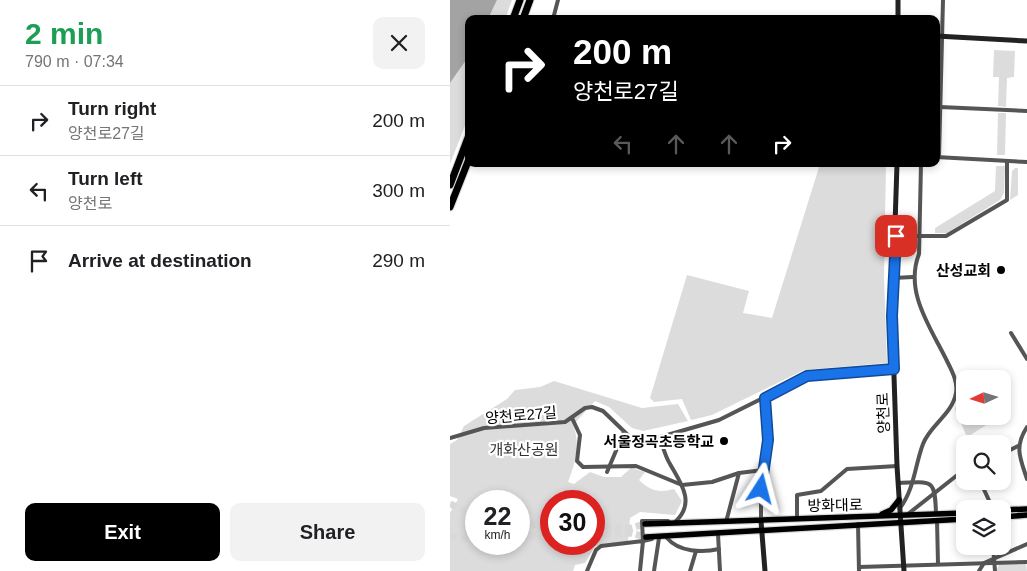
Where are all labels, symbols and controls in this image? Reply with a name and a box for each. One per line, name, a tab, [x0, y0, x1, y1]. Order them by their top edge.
text: 2 min	[25, 17, 103, 50]
button: close	[373, 17, 425, 69]
text: 200 m	[573, 32, 672, 71]
icon: right	[490, 35, 555, 100]
text: 790 m · 07:34	[25, 53, 124, 70]
text: 양천로27길	[573, 79, 678, 104]
text: Turn right	[68, 98, 156, 119]
icon: right	[25, 107, 53, 135]
text: 200 m	[372, 110, 425, 131]
text: 양천로27길	[68, 125, 145, 142]
icon: left	[609, 130, 637, 158]
icon: ahead	[662, 130, 690, 158]
icon: ahead	[715, 130, 743, 158]
icon: right	[768, 130, 796, 158]
text: Turn left	[68, 168, 143, 189]
icon: left	[25, 177, 53, 205]
text: 300 m	[372, 180, 425, 201]
text: 양천로	[68, 195, 112, 212]
pin	[875, 215, 917, 257]
icon: arrive	[882, 222, 910, 250]
icon: arrive	[25, 247, 53, 275]
text: Arrive at destination	[68, 250, 252, 271]
text: 290 m	[372, 250, 425, 271]
place label: 산성교회	[936, 262, 991, 279]
marker: 산성교회	[995, 264, 1007, 276]
north arrow	[956, 370, 1011, 425]
map controls	[956, 370, 1011, 555]
street label: 양천로	[874, 392, 892, 434]
street label: 양천로27길	[484, 403, 558, 427]
place label: 서울정곡초등학교	[604, 433, 714, 450]
marker: 서울정곡초등학교	[718, 435, 730, 447]
button: search	[956, 435, 1011, 490]
park label: 개화산공원	[489, 441, 559, 458]
position arrow	[734, 462, 786, 514]
speed limit sign: 30	[540, 490, 605, 555]
street label: 방화대로	[807, 496, 863, 514]
button: layers	[956, 500, 1011, 555]
text: 22	[484, 502, 511, 530]
button: Exit	[25, 503, 220, 561]
button: Share	[230, 503, 425, 561]
text: km/h	[484, 528, 511, 542]

